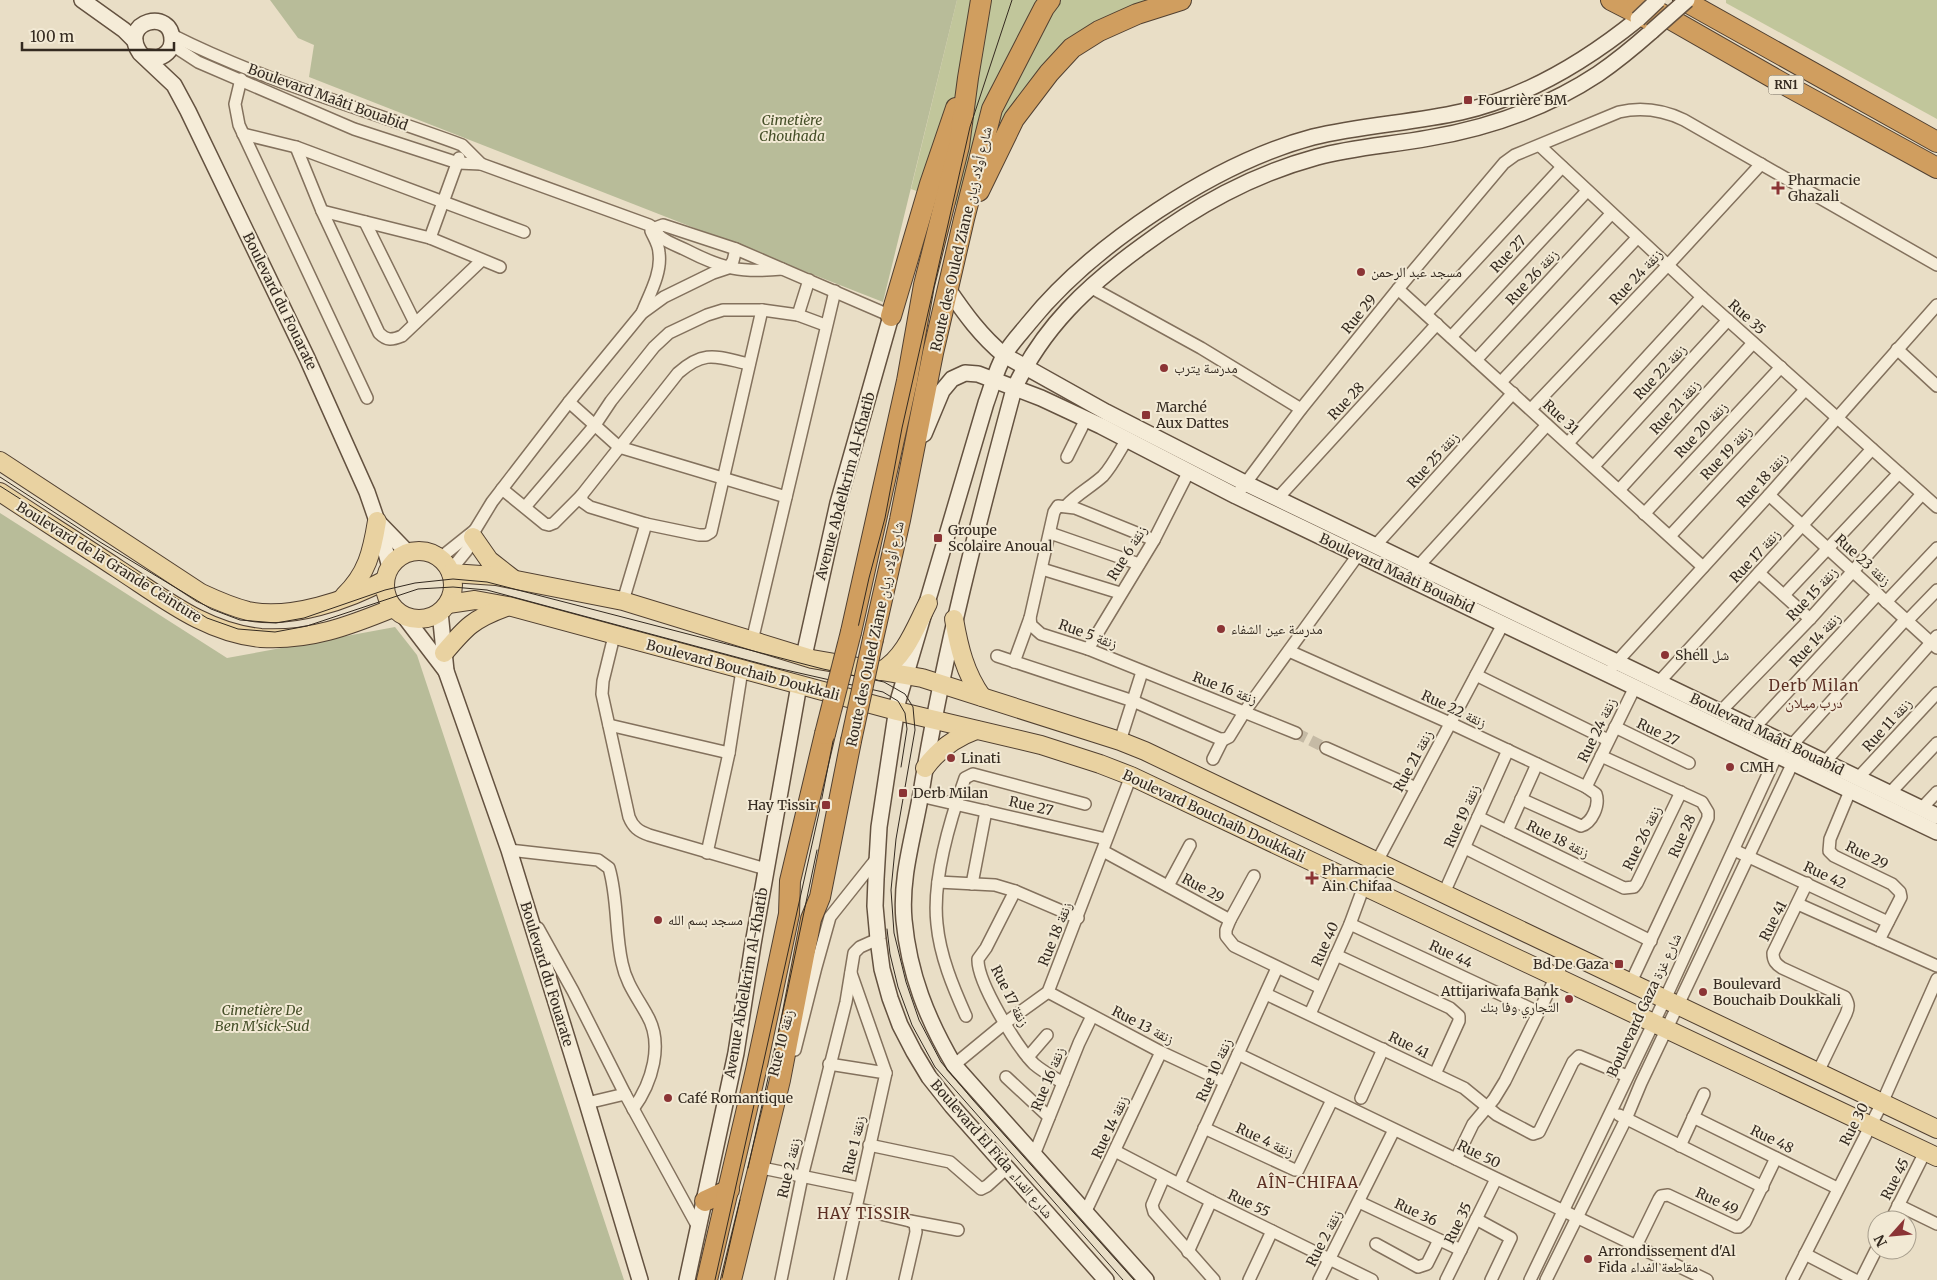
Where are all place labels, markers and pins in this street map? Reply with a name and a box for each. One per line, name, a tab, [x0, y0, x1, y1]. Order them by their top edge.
place label: Fourrière BM	[1478, 91, 1567, 109]
marker: Fourrière BM	[1462, 94, 1474, 106]
place label: Pharmacie Ghazali	[1788, 171, 1860, 205]
marker: Pharmacie Ghazali	[1772, 182, 1784, 194]
place label: مسجد عبد الرحمن	[1371, 263, 1462, 281]
marker: مسجد عبد الرحمن	[1355, 266, 1367, 278]
place label: مدرسة يترب	[1174, 359, 1238, 377]
marker: مدرسة يترب	[1158, 362, 1170, 374]
place label: Marché Aux Dattes	[1155, 398, 1229, 432]
marker: Marché Aux Dattes	[1140, 409, 1152, 421]
place label: Groupe Scolaire Anoual	[948, 521, 1053, 555]
marker: Groupe Scolaire Anoual	[932, 532, 944, 544]
place label: مدرسة عين الشفاء	[1231, 620, 1323, 638]
marker: مدرسة عين الشفاء	[1215, 623, 1227, 635]
place label: Shell شل	[1675, 646, 1729, 664]
marker: Shell شل	[1659, 649, 1671, 661]
place label: Linati	[961, 749, 1001, 767]
marker: Linati	[945, 752, 957, 764]
place label: CMH	[1740, 758, 1774, 776]
marker: CMH	[1724, 761, 1736, 773]
place label: Derb Milan	[913, 784, 988, 802]
marker: Derb Milan	[897, 787, 909, 799]
place label: Hay Tissir	[747, 796, 816, 814]
marker: Hay Tissir	[820, 799, 832, 811]
place label: Pharmacie Ain Chifaa	[1321, 861, 1394, 895]
marker: Pharmacie Ain Chifaa	[1306, 872, 1318, 884]
place label: مسجد بسم الله	[668, 911, 743, 930]
marker: مسجد بسم الله	[652, 914, 664, 926]
place label: Bd De Gaza	[1533, 955, 1609, 973]
marker: Bd De Gaza	[1613, 958, 1625, 970]
place label: Boulevard Bouchaib Doukkali	[1713, 975, 1842, 1009]
place label: Attijariwafa Bank التجاري وفا بنك	[1440, 982, 1559, 1019]
marker: Boulevard Bouchaib Doukkali	[1697, 986, 1709, 998]
marker: Attijariwafa Bank التجاري وفا بنك	[1563, 993, 1575, 1005]
place label: Café Romantique	[678, 1089, 793, 1107]
marker: Café Romantique	[662, 1092, 674, 1104]
place label: Arrondissement d'Al Fida مقاطعة الفداء	[1597, 1242, 1736, 1276]
marker: Arrondissement d'Al Fida مقاطعة الفداء	[1582, 1253, 1594, 1265]

